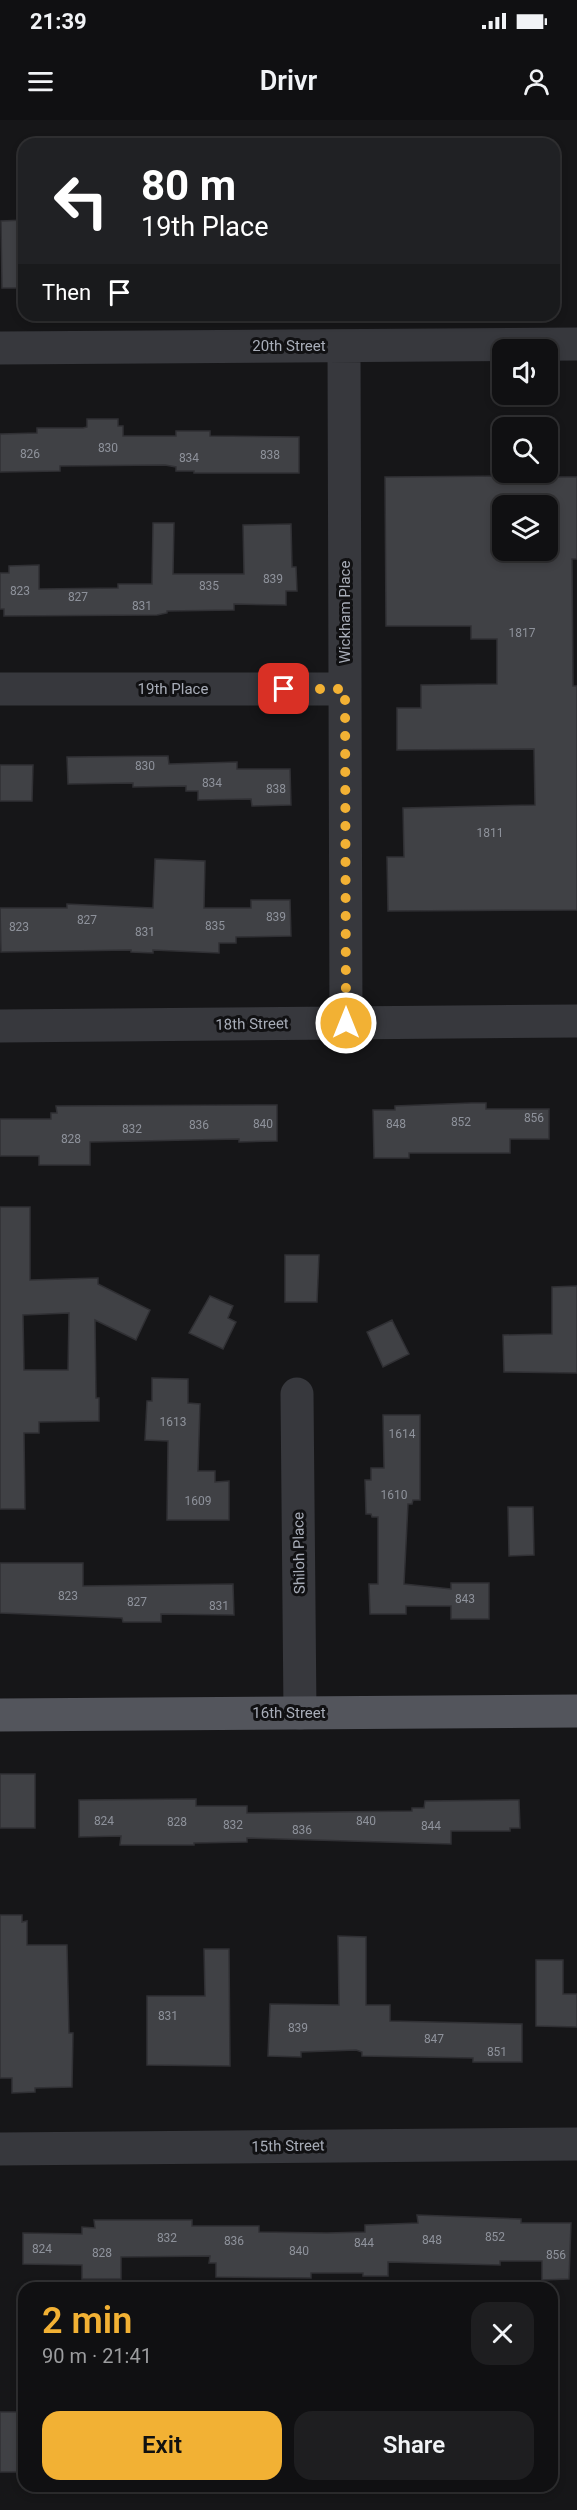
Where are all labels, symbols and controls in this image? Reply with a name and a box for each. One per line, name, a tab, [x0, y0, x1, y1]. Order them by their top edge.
text: 21:39	[30, 9, 87, 34]
icon: menu	[24, 65, 57, 98]
text: Drivr	[260, 65, 317, 97]
icon: person	[520, 65, 553, 98]
text: 80 m	[141, 161, 236, 210]
icon: left	[42, 162, 120, 240]
text: 19th Place	[141, 211, 269, 243]
icon: arrive	[103, 276, 136, 309]
text: Then	[42, 280, 91, 305]
street label: 20th Street	[252, 337, 326, 355]
map controls	[492, 339, 558, 561]
button: sound	[492, 339, 558, 405]
button: search	[492, 417, 558, 483]
house number: 830	[98, 441, 118, 455]
house number: 826	[20, 447, 40, 461]
house number: 838	[260, 448, 280, 462]
house number: 834	[179, 451, 199, 465]
button: layers	[492, 495, 558, 561]
street label: Wickham Place	[336, 561, 354, 663]
house number: 839	[263, 572, 283, 586]
house number: 835	[199, 579, 219, 593]
house number: 823	[10, 584, 30, 598]
house number: 827	[68, 590, 88, 604]
house number: 831	[132, 599, 152, 613]
house number: 1817	[509, 626, 536, 640]
pin	[258, 663, 309, 714]
icon: arrive	[267, 672, 300, 705]
street label: 19th Place	[138, 680, 208, 698]
house number: 830	[135, 759, 155, 773]
house number: 834	[202, 776, 222, 790]
house number: 838	[266, 782, 286, 796]
house number: 1811	[477, 826, 503, 840]
house number: 839	[266, 910, 286, 924]
house number: 827	[77, 913, 97, 927]
house number: 835	[205, 919, 225, 933]
house number: 823	[9, 920, 29, 934]
house number: 831	[135, 925, 155, 939]
position arrow	[314, 991, 378, 1055]
street label: 18th Street	[215, 1014, 289, 1034]
house number: 856	[524, 1111, 544, 1125]
house number: 852	[451, 1115, 471, 1129]
house number: 840	[253, 1117, 273, 1131]
house number: 848	[386, 1117, 406, 1131]
house number: 836	[189, 1118, 209, 1132]
house number: 832	[122, 1122, 142, 1136]
house number: 828	[61, 1132, 81, 1146]
house number: 1613	[160, 1415, 186, 1429]
house number: 1614	[389, 1427, 416, 1441]
house number: 1610	[381, 1488, 408, 1502]
house number: 1609	[185, 1494, 211, 1508]
street label: Shiloh Place	[289, 1512, 309, 1594]
house number: 823	[58, 1589, 78, 1603]
house number: 843	[455, 1592, 475, 1606]
house number: 827	[127, 1595, 147, 1609]
house number: 831	[209, 1599, 229, 1613]
street label: 16th Street	[252, 1704, 326, 1722]
house number: 824	[94, 1814, 114, 1828]
house number: 840	[356, 1814, 376, 1828]
house number: 828	[167, 1815, 187, 1829]
house number: 832	[223, 1818, 243, 1832]
house number: 844	[421, 1819, 441, 1833]
house number: 836	[292, 1823, 312, 1837]
house number: 831	[158, 2009, 178, 2023]
house number: 839	[288, 2021, 308, 2035]
house number: 847	[424, 2032, 444, 2046]
house number: 851	[487, 2045, 507, 2059]
street label: 15th Street	[251, 2136, 325, 2156]
house number: 852	[485, 2230, 505, 2244]
house number: 832	[157, 2231, 177, 2245]
house number: 848	[422, 2233, 442, 2247]
house number: 836	[224, 2234, 244, 2248]
house number: 844	[354, 2236, 374, 2250]
house number: 824	[32, 2242, 52, 2256]
house number: 840	[289, 2244, 309, 2258]
house number: 828	[92, 2246, 112, 2260]
house number: 856	[546, 2248, 566, 2262]
text: 2 min	[42, 2300, 132, 2342]
button: close	[471, 2302, 534, 2365]
text: 90 m · 21:41	[42, 2344, 152, 2368]
button: Exit	[42, 2411, 282, 2480]
button: Share	[294, 2411, 534, 2480]

